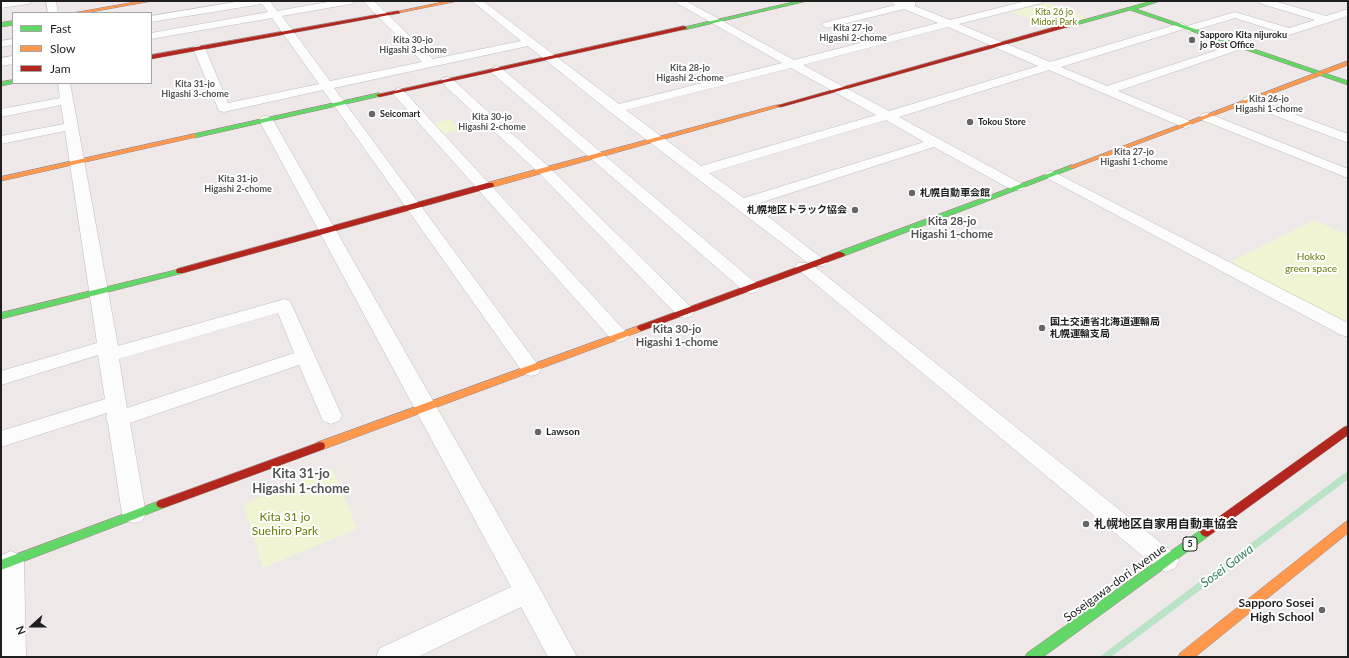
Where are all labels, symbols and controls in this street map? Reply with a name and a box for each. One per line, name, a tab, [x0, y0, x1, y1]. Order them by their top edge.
park label: Kita 26 jo Midori Park	[1031, 7, 1077, 28]
legend	[12, 12, 152, 84]
text: Fast	[50, 21, 71, 36]
district label: Kita 27-jo Higashi 2-chome	[819, 23, 887, 44]
place label: Sapporo Kita nijuroku jo Post Office	[1200, 30, 1287, 51]
district label: Kita 30-jo Higashi 3-chome	[379, 35, 447, 56]
marker: Sapporo Kita nijuroku jo Post Office	[1187, 35, 1197, 45]
text: Slow	[50, 41, 75, 56]
text: Jam	[50, 61, 71, 76]
district label: Kita 28-jo Higashi 2-chome	[656, 63, 724, 84]
district label: Kita 31-jo Higashi 3-chome	[161, 79, 229, 100]
district label: Kita 26-jo Higashi 1-chome	[1235, 94, 1303, 115]
marker: Seicomart	[367, 109, 377, 119]
place label: Seicomart	[380, 109, 420, 119]
district label: Kita 30-jo Higashi 2-chome	[458, 112, 526, 133]
marker: Tokou Store	[965, 117, 975, 127]
place label: Tokou Store	[978, 117, 1026, 127]
district label: Kita 27-jo Higashi 1-chome	[1100, 147, 1168, 168]
district label: Kita 31-jo Higashi 2-chome	[204, 174, 272, 195]
place label: 札幌自動車会館	[920, 187, 990, 199]
marker: 札幌自動車会館	[907, 188, 917, 198]
place label: 札幌地区トラック協会	[747, 204, 847, 216]
marker: 札幌地区トラック協会	[850, 205, 860, 215]
district label: Kita 28-jo Higashi 1-chome	[911, 214, 993, 240]
park label: Hokko green space	[1285, 251, 1337, 274]
place label: 国土交通省北海道運輸局 札幌運輸支局	[1050, 316, 1160, 340]
district label: Kita 30-jo Higashi 1-chome	[636, 322, 718, 348]
marker: 国土交通省北海道運輸局 札幌運輸支局	[1037, 323, 1047, 333]
place label: Lawson	[546, 426, 580, 438]
marker: Lawson	[533, 427, 543, 437]
district label: Kita 31-jo Higashi 1-chome	[252, 466, 350, 497]
park label: Kita 31 jo Suehiro Park	[252, 510, 318, 538]
place label: 札幌地区自家用自動車協会	[1094, 517, 1238, 531]
marker: 札幌地区自家用自動車協会	[1081, 519, 1091, 529]
road number: 5	[1183, 537, 1197, 551]
street label: Soseigawa-dori Avenue	[1061, 541, 1169, 625]
water label: Sosei Gawa	[1198, 541, 1256, 591]
place label: Sapporo Sosei High School	[1239, 596, 1314, 624]
marker: Sapporo Sosei High School	[1317, 605, 1327, 615]
north arrow	[12, 606, 52, 646]
text: N	[13, 624, 28, 637]

